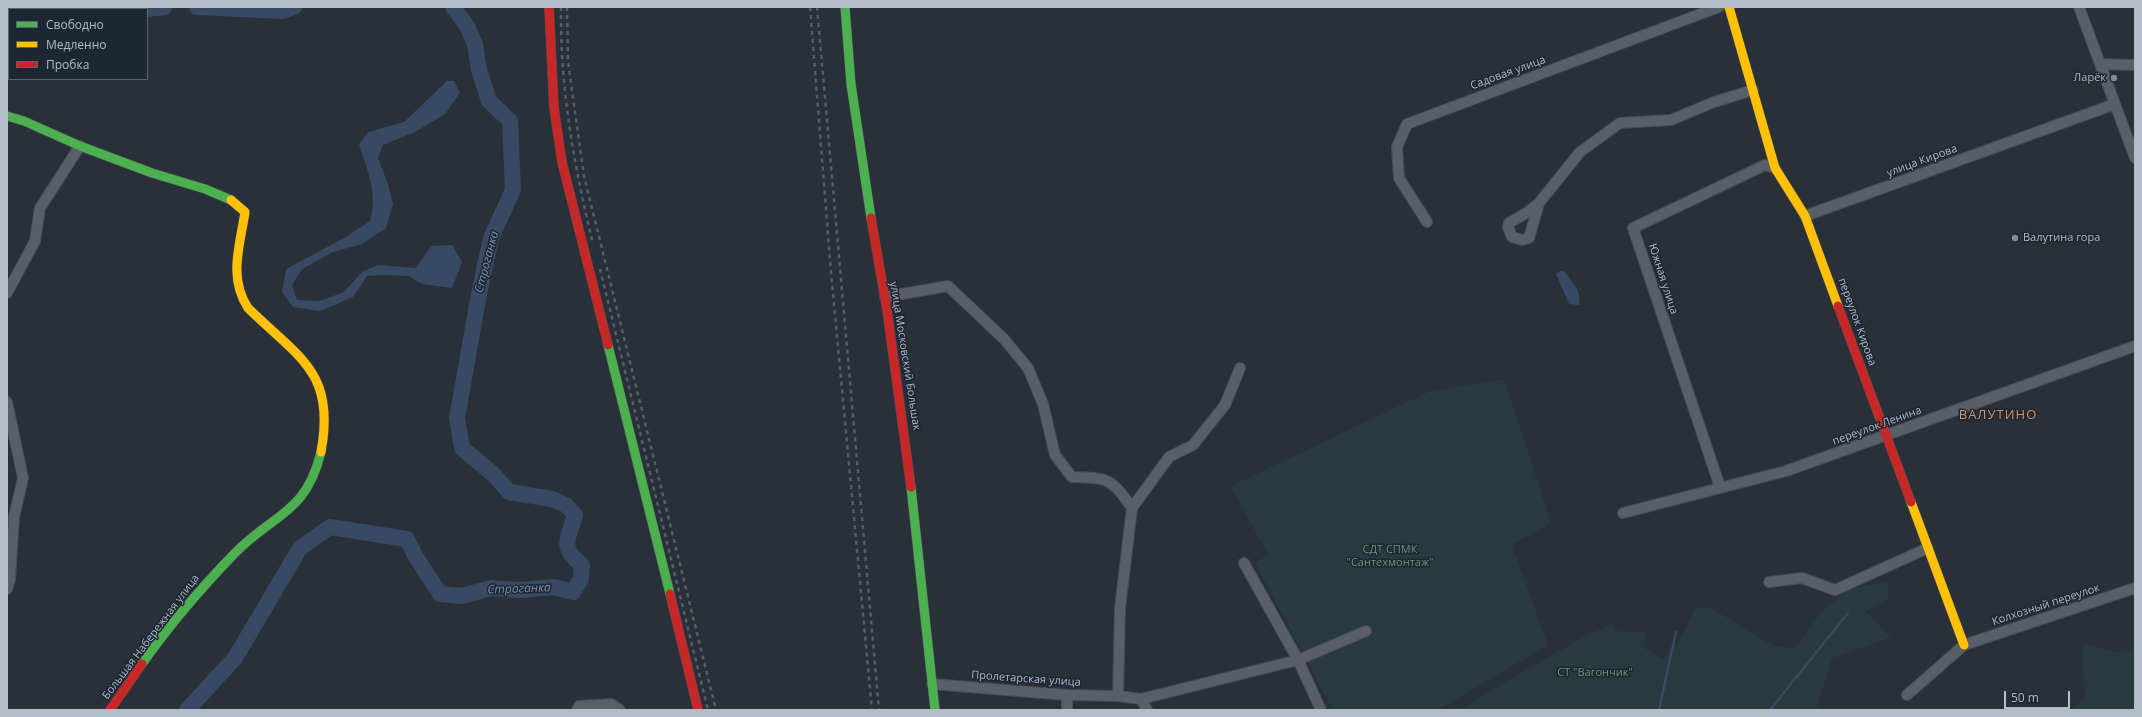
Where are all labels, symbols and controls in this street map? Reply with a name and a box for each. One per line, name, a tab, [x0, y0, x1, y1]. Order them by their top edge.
legend	[8, 8, 148, 80]
text: Свободно	[46, 16, 104, 33]
text: Медленно	[46, 36, 106, 53]
street label: Садовая улица	[1469, 53, 1547, 93]
text: Пробка	[46, 56, 89, 73]
place label: Ларёк	[2074, 71, 2106, 85]
marker: Ларёк	[2109, 73, 2119, 83]
street label: улица Кирова	[1885, 142, 1959, 180]
water label: Строганка	[472, 230, 502, 294]
place label: Валутина гора	[2023, 231, 2100, 245]
marker: Валутина гора	[2010, 233, 2020, 243]
street label: Южная улица	[1645, 242, 1681, 316]
street label: переулок Кирова	[1835, 276, 1879, 368]
street label: улица Московский Большак	[887, 281, 923, 431]
street label: переулок Ленина	[1831, 404, 1923, 448]
district label: ВАЛУТИНО	[1959, 407, 2037, 423]
park label: СДТ СПМК "Сантехмонтаж"	[1347, 543, 1433, 569]
street label: Большая Набережная улица	[100, 572, 202, 702]
water label: Строганка	[487, 581, 551, 597]
street label: Колхозный переулок	[1990, 581, 2102, 629]
park label: СТ "Вагончик"	[1557, 666, 1633, 680]
street label: Пролетарская улица	[971, 669, 1081, 689]
scale bar	[2006, 683, 2072, 709]
text: 50 m	[2011, 689, 2039, 706]

